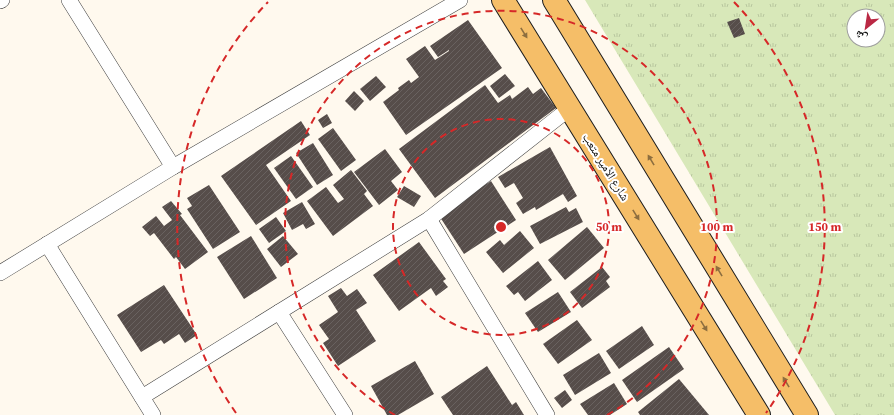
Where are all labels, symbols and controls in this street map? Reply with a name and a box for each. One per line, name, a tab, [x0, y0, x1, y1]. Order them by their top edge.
north arrow	[846, 8, 886, 48]
text: ش	[852, 27, 870, 46]
one-way arrow	[520, 28, 528, 38]
street label: شارع الأمير متعب	[579, 130, 633, 204]
one-way arrow	[648, 154, 655, 166]
one-way arrow	[633, 209, 640, 221]
text: 50 m	[596, 219, 622, 235]
text: 100 m	[701, 219, 734, 235]
text: 150 m	[809, 219, 842, 235]
centre of rings	[494, 220, 508, 234]
one-way arrow	[715, 266, 723, 276]
one-way arrow	[701, 320, 708, 332]
one-way arrow	[783, 376, 790, 388]

